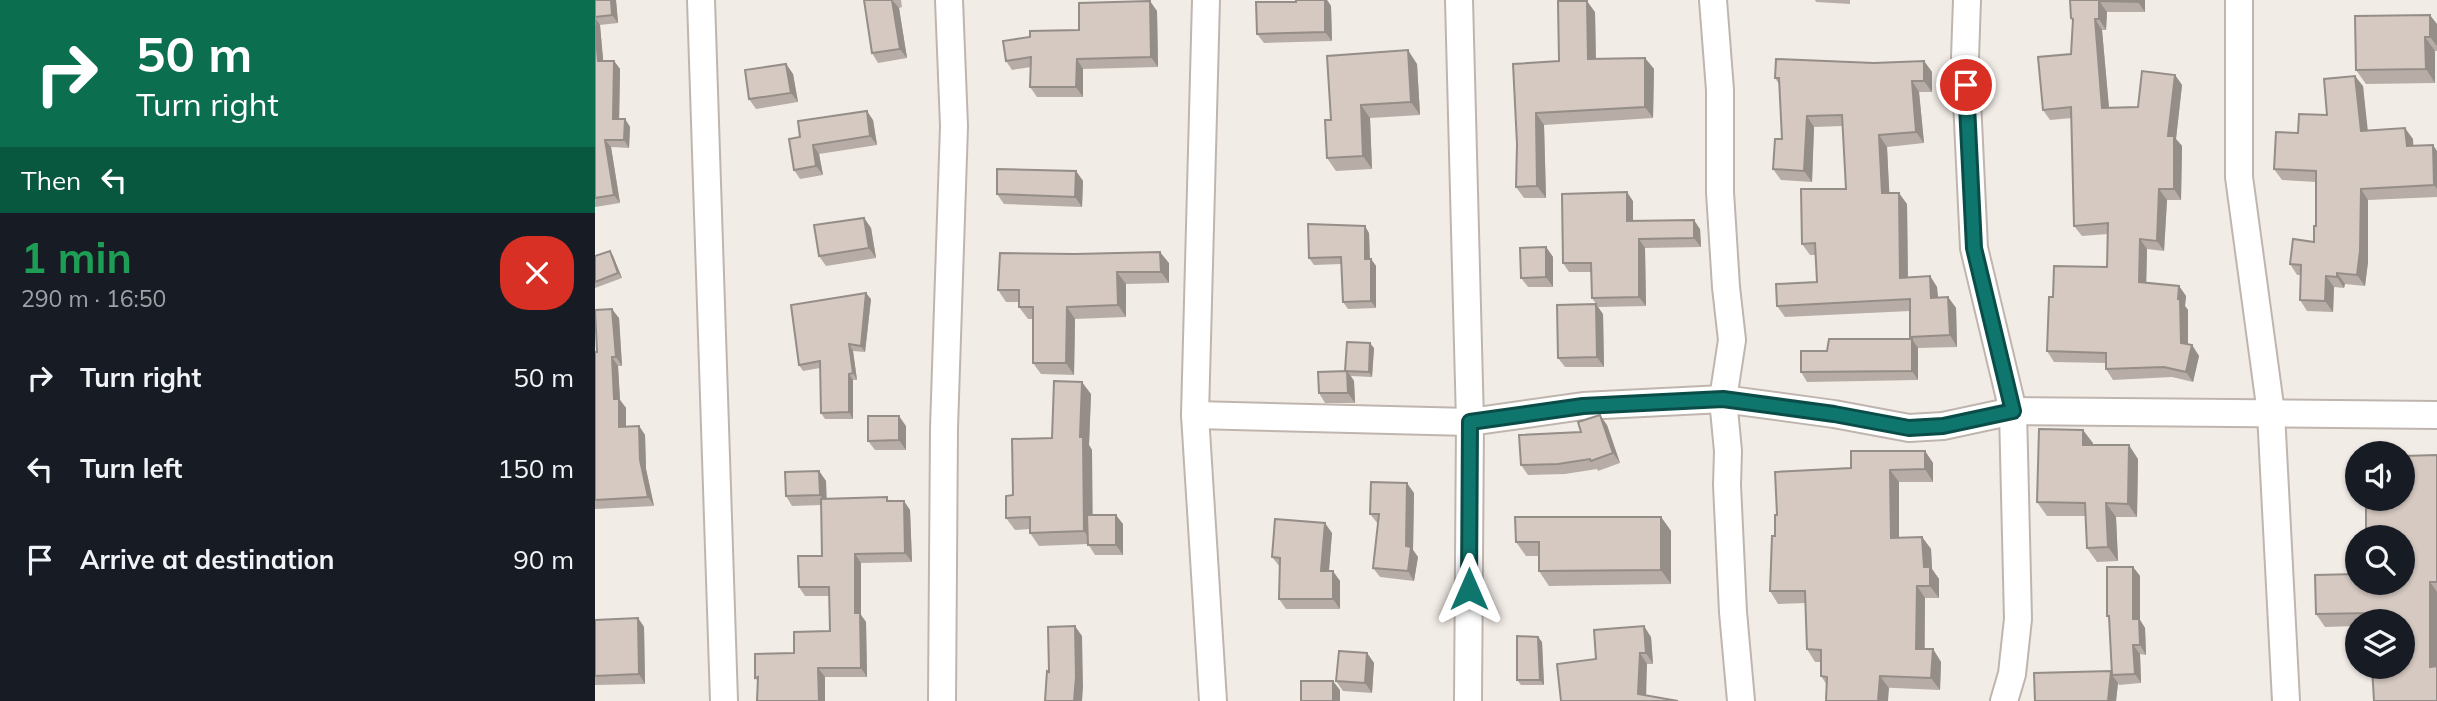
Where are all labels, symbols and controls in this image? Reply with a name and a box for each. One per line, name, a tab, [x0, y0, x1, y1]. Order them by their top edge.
text: 50 m	[136, 23, 252, 84]
icon: right	[21, 28, 112, 119]
pin	[1936, 55, 1996, 115]
icon: arrive	[1947, 66, 1985, 104]
text: Turn right	[136, 84, 279, 124]
icon: left	[95, 161, 133, 199]
text: Then	[21, 164, 81, 197]
text: 1 min	[21, 231, 132, 284]
button: close	[500, 236, 574, 310]
text: 290 m · 16:50	[21, 284, 166, 313]
icon: right	[21, 359, 59, 397]
text: Turn right	[80, 361, 201, 394]
text: 50 m	[513, 361, 574, 394]
map controls	[2345, 441, 2415, 679]
button: sound	[2345, 441, 2415, 511]
icon: left	[21, 450, 59, 488]
text: Turn left	[80, 452, 182, 485]
text: 150 m	[498, 452, 574, 485]
button: search	[2345, 525, 2415, 595]
icon: arrive	[21, 541, 59, 579]
text: Arrive at destination	[80, 543, 335, 576]
text: 90 m	[513, 543, 574, 576]
position arrow	[1432, 552, 1506, 626]
button: layers	[2345, 609, 2415, 679]

